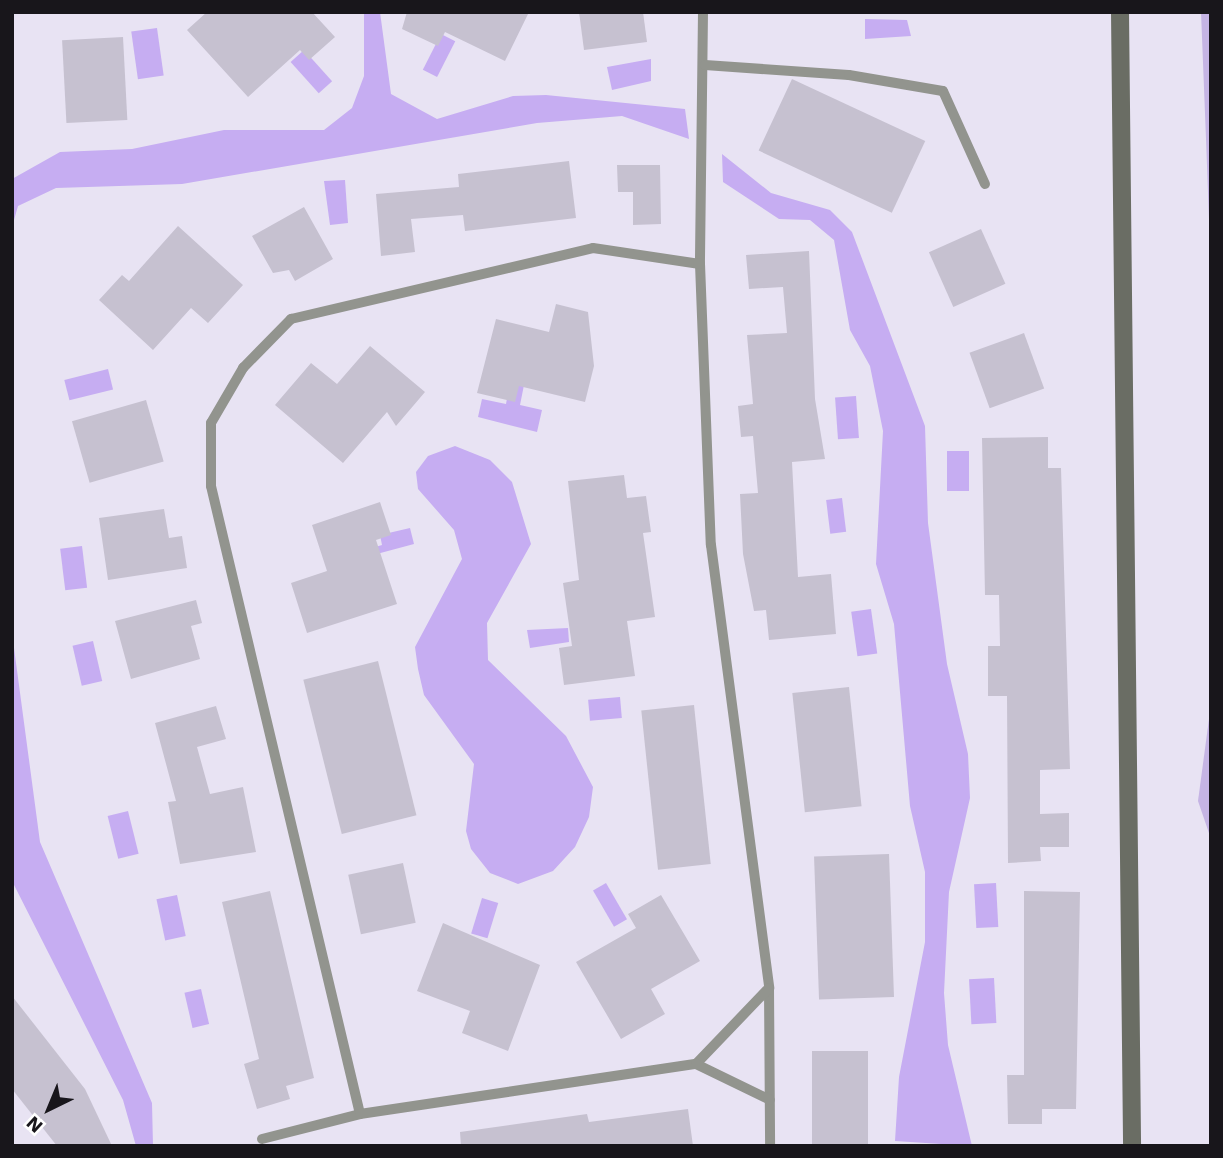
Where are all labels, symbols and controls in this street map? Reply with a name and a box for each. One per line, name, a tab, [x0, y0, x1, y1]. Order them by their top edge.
north arrow	[14, 1074, 84, 1144]
text: N	[21, 1112, 47, 1138]

